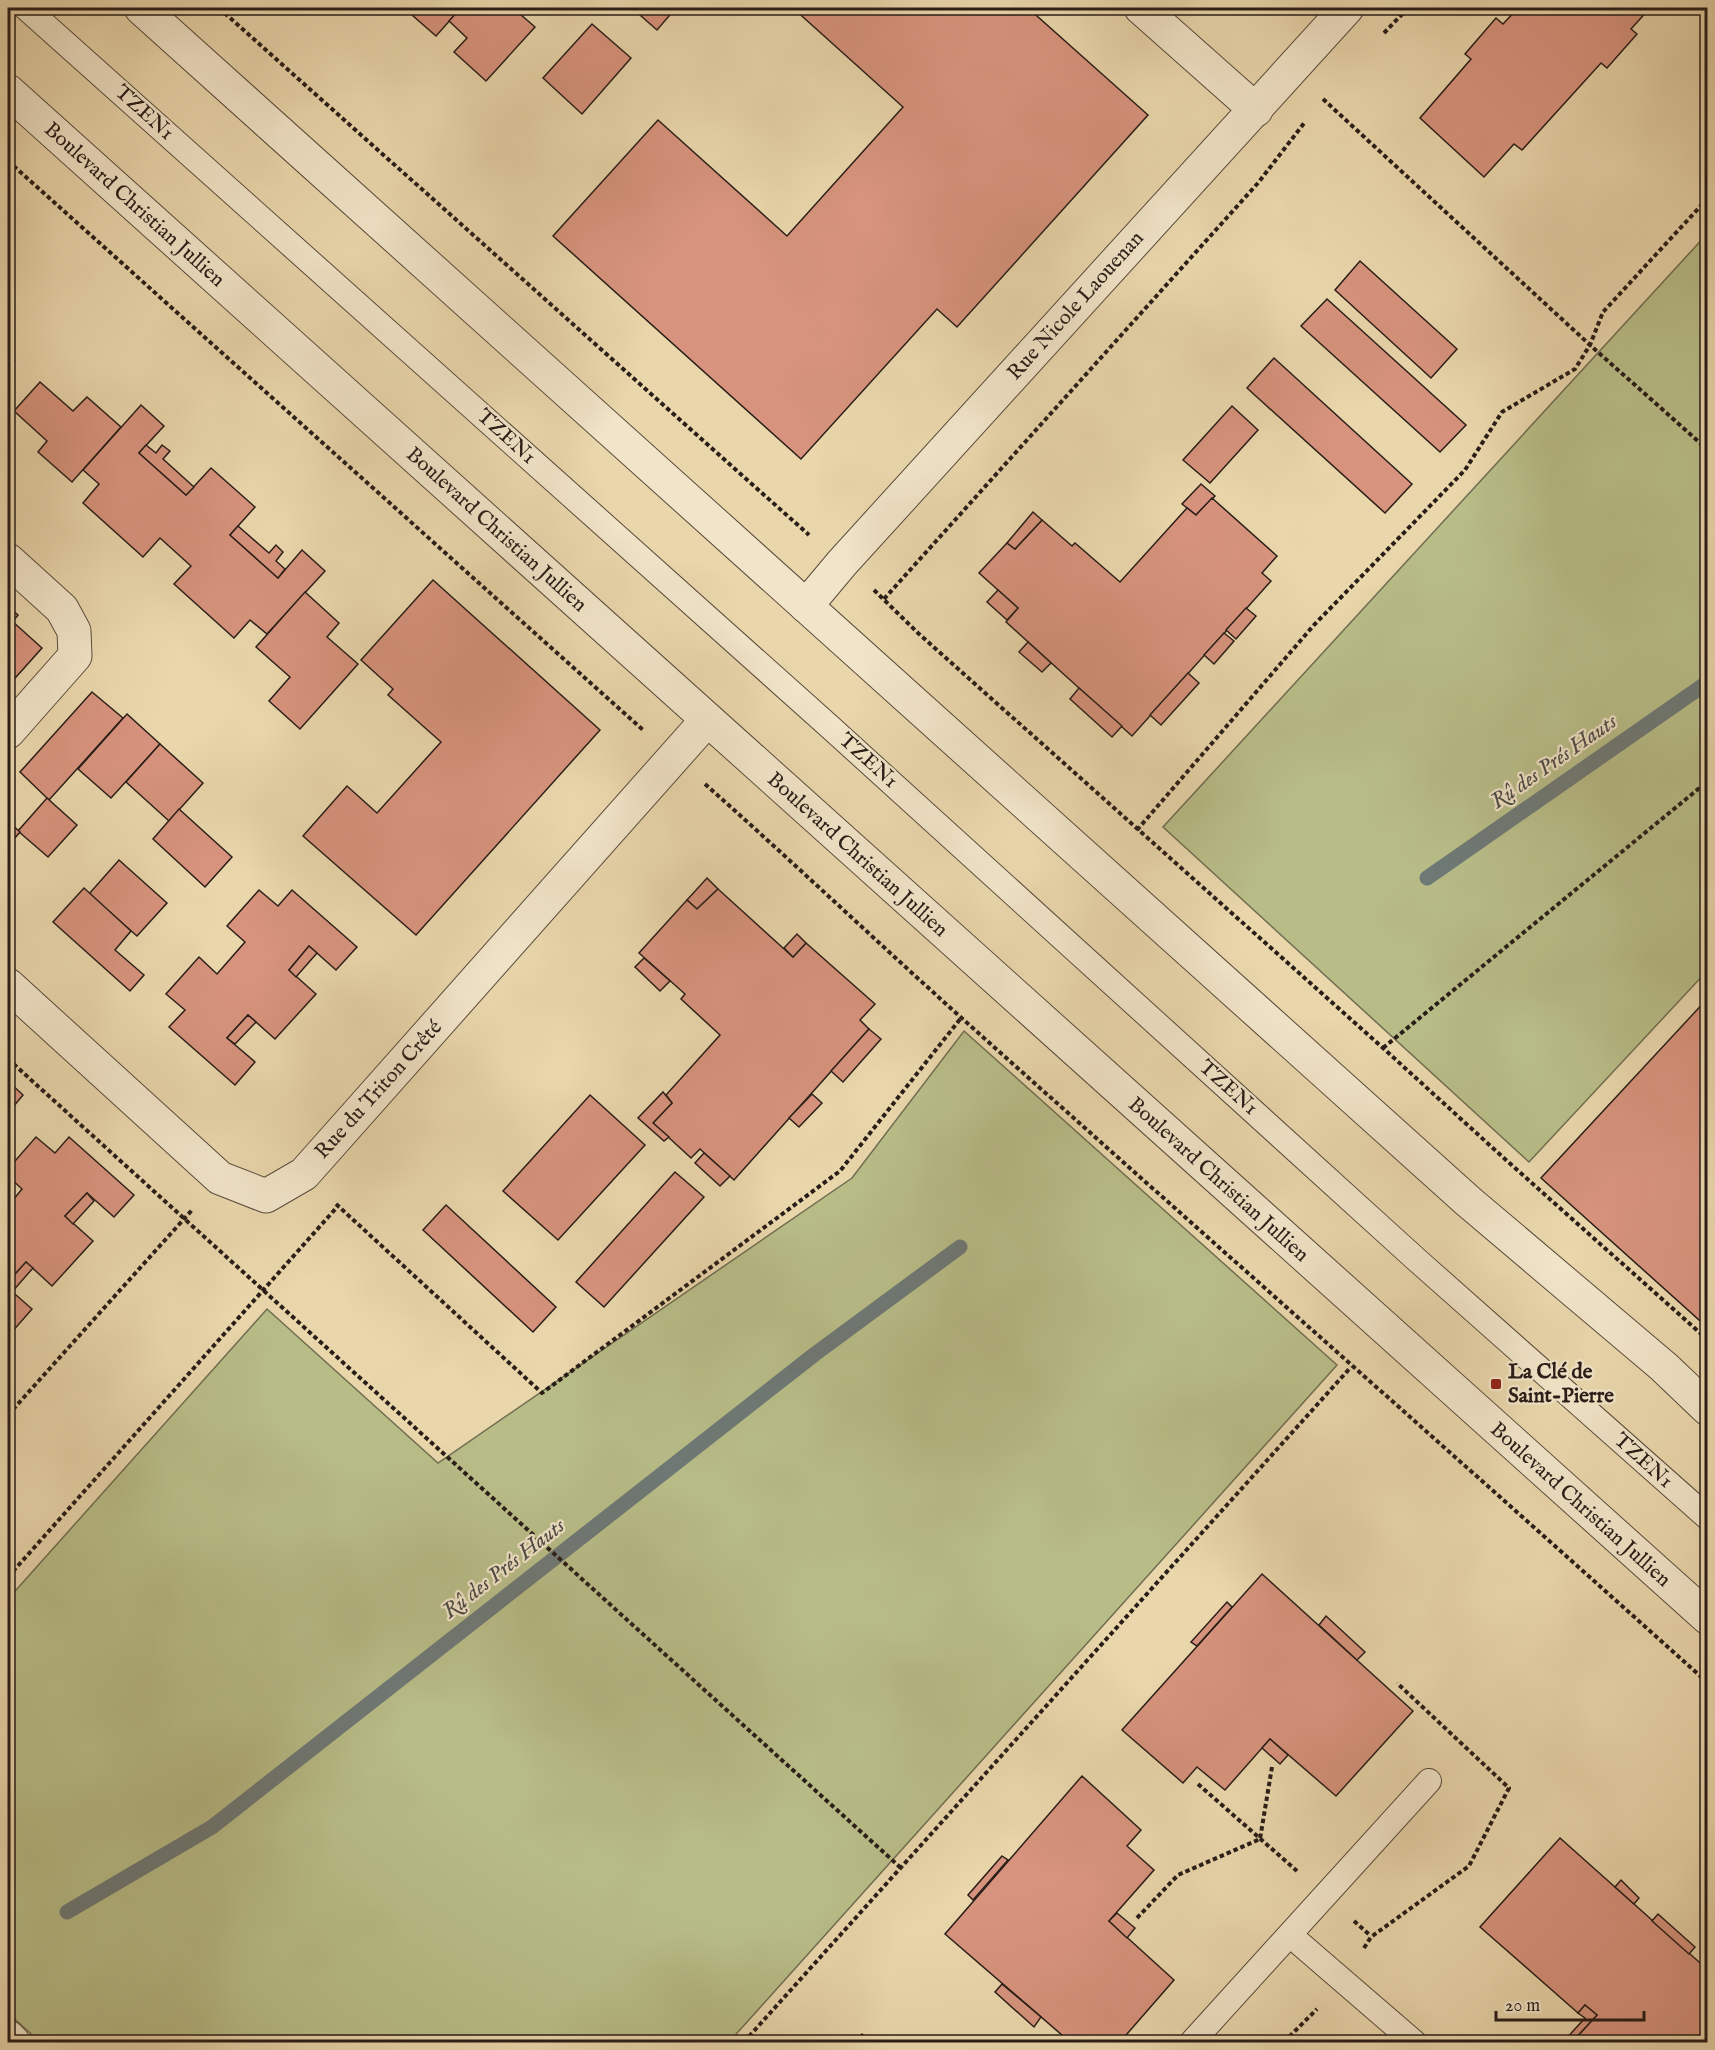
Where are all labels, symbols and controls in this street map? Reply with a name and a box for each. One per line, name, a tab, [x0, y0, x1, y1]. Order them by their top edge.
street label: TZEN1	[109, 79, 179, 147]
street label: Boulevard Christian Jullien	[38, 117, 230, 293]
street label: Rue Nicole Laouenan	[1002, 226, 1150, 386]
street label: TZEN1	[471, 403, 541, 471]
street label: Boulevard Christian Jullien	[400, 442, 592, 618]
water label: Rû des Prés Hauts	[1485, 708, 1623, 816]
street label: TZEN1	[833, 727, 903, 795]
street label: Boulevard Christian Jullien	[761, 767, 953, 943]
street label: Rue du Triton Crêté	[309, 1015, 449, 1165]
street label: TZEN1	[1193, 1054, 1263, 1122]
street label: Boulevard Christian Jullien	[1122, 1092, 1314, 1268]
place label: La Clé de Saint-Pierre	[1508, 1359, 1614, 1410]
marker: La Clé de Saint-Pierre	[1489, 1377, 1503, 1391]
street label: Boulevard Christian Jullien	[1484, 1417, 1676, 1593]
street label: TZEN1	[1608, 1427, 1678, 1495]
water label: Rû des Prés Hauts	[437, 1512, 572, 1626]
scale bar	[1496, 1984, 1644, 2022]
text: 20 m	[1505, 1995, 1540, 2018]

